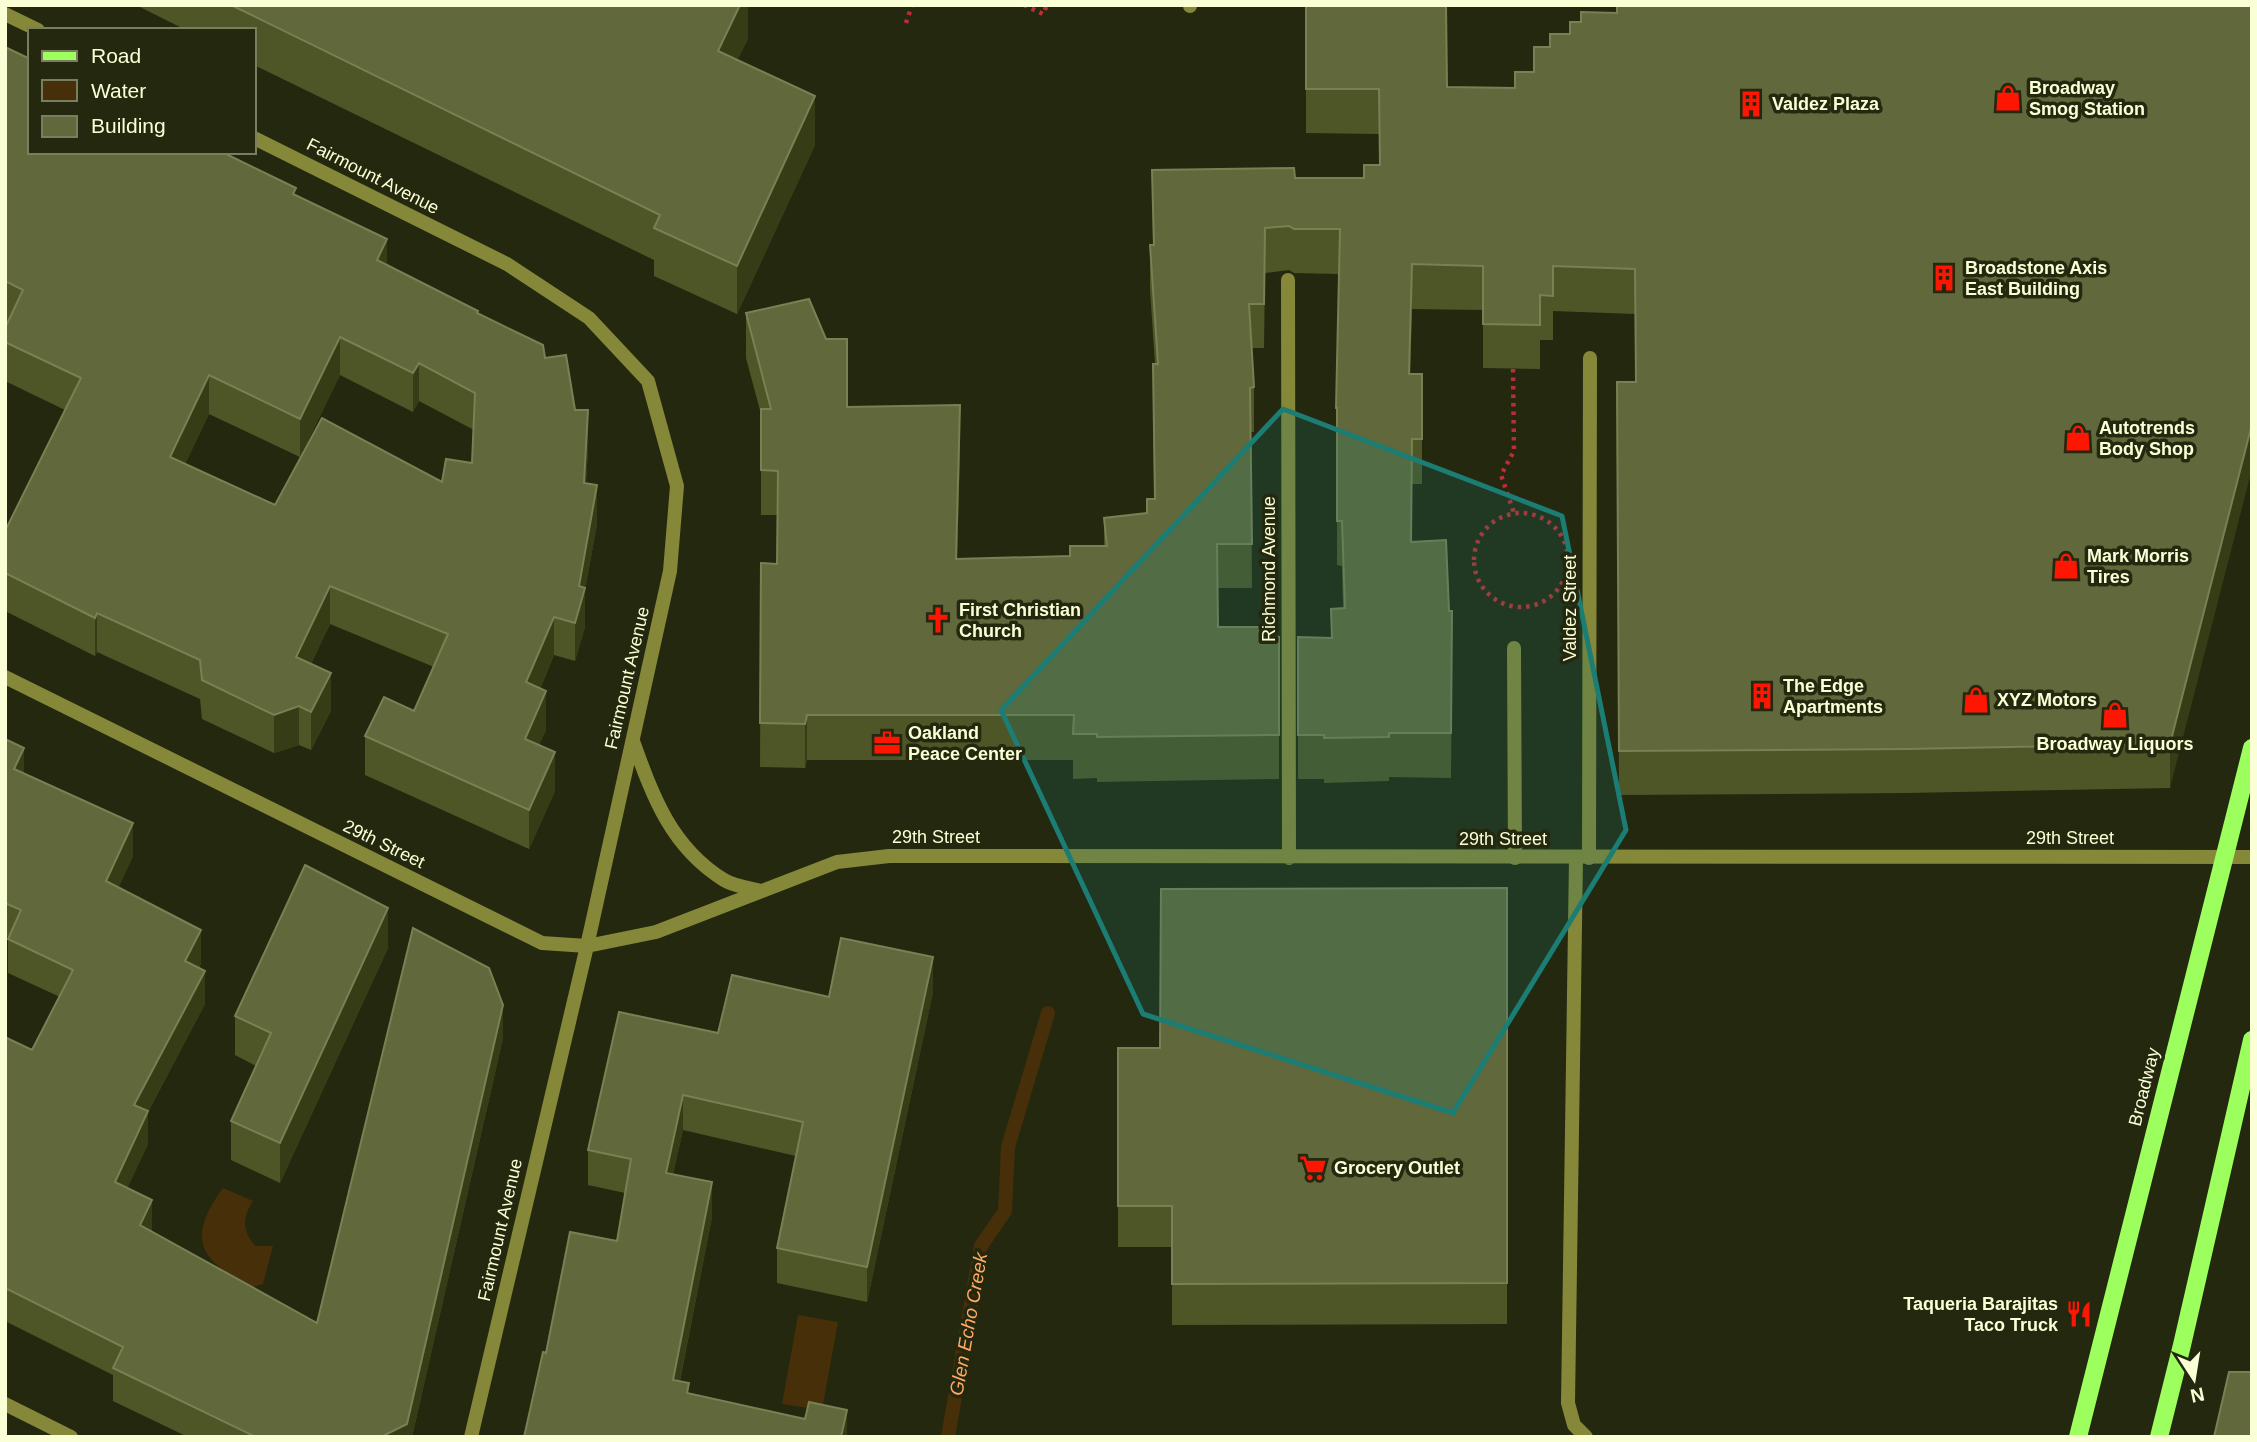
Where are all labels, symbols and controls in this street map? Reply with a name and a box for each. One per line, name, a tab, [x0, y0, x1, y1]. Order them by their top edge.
legend	[28, 28, 256, 154]
text: Road	[91, 44, 141, 67]
place label: Broadway Smog Station	[2029, 78, 2145, 119]
text: Water	[91, 79, 146, 102]
shop icon: Broadway Smog Station	[1993, 83, 2023, 113]
building icon: Valdez Plaza	[1736, 89, 1766, 119]
place label: Valdez Plaza	[1772, 94, 1880, 114]
text: Building	[91, 114, 166, 137]
street label: Fairmount Avenue	[304, 134, 442, 218]
place label: Broadstone Axis East Building	[1965, 258, 2107, 299]
building icon: Broadstone Axis East Building	[1929, 263, 1959, 293]
place label: Autotrends Body Shop	[2099, 418, 2195, 459]
shop icon: Autotrends Body Shop	[2063, 423, 2093, 453]
street label: Richmond Avenue	[1259, 496, 1279, 642]
place label: Mark Morris Tires	[2087, 546, 2189, 587]
shop icon: Mark Morris Tires	[2051, 551, 2081, 581]
street label: Valdez Street	[1560, 555, 1580, 661]
place label: First Christian Church	[959, 600, 1081, 641]
street label: Fairmount Avenue	[601, 605, 653, 751]
church icon: First Christian Church	[923, 605, 953, 635]
place label: The Edge Apartments	[1783, 676, 1883, 717]
building icon: The Edge Apartments	[1747, 681, 1777, 711]
shop icon: XYZ Motors	[1961, 685, 1991, 715]
place label: XYZ Motors	[1997, 690, 2097, 710]
shop icon: Broadway Liquors	[2100, 700, 2130, 730]
place label: Oakland Peace Center	[908, 723, 1022, 764]
office icon: Oakland Peace Center	[872, 728, 902, 758]
place label: Broadway Liquors	[2036, 734, 2194, 754]
street label: 29th Street	[340, 816, 428, 872]
street label: 29th Street	[892, 827, 980, 847]
street label: 29th Street	[2026, 828, 2114, 848]
street label: 29th Street	[1459, 829, 1547, 849]
street label: Broadway	[2125, 1046, 2163, 1128]
supermarket icon: Grocery Outlet	[1298, 1153, 1328, 1183]
street label: Fairmount Avenue	[474, 1157, 526, 1303]
place label: Grocery Outlet	[1334, 1158, 1460, 1178]
water label: Glen Echo Creek	[946, 1250, 992, 1397]
place label: Taqueria Barajitas Taco Truck	[1903, 1294, 2059, 1335]
restaurant icon: Taqueria Barajitas Taco Truck	[2064, 1299, 2094, 1329]
north arrow	[2159, 1344, 2229, 1414]
text: N	[2189, 1383, 2206, 1407]

